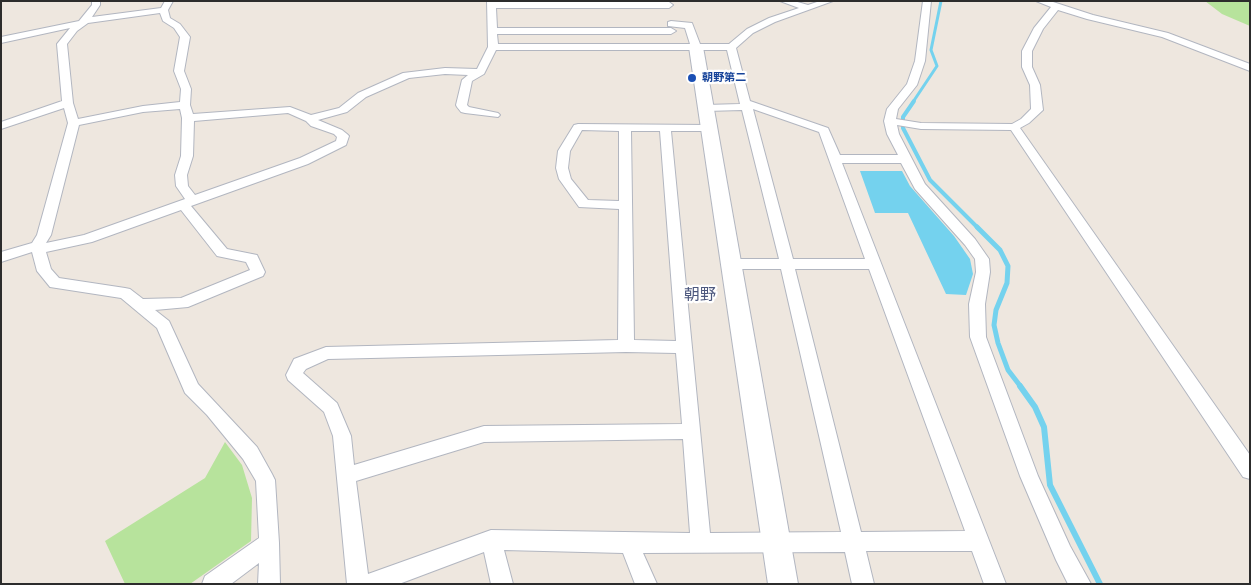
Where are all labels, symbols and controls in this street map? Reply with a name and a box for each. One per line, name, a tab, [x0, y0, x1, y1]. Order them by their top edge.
place label: 朝野第二	[702, 71, 746, 85]
marker: 朝野第二	[686, 72, 698, 84]
district label: 朝野	[684, 286, 716, 306]

